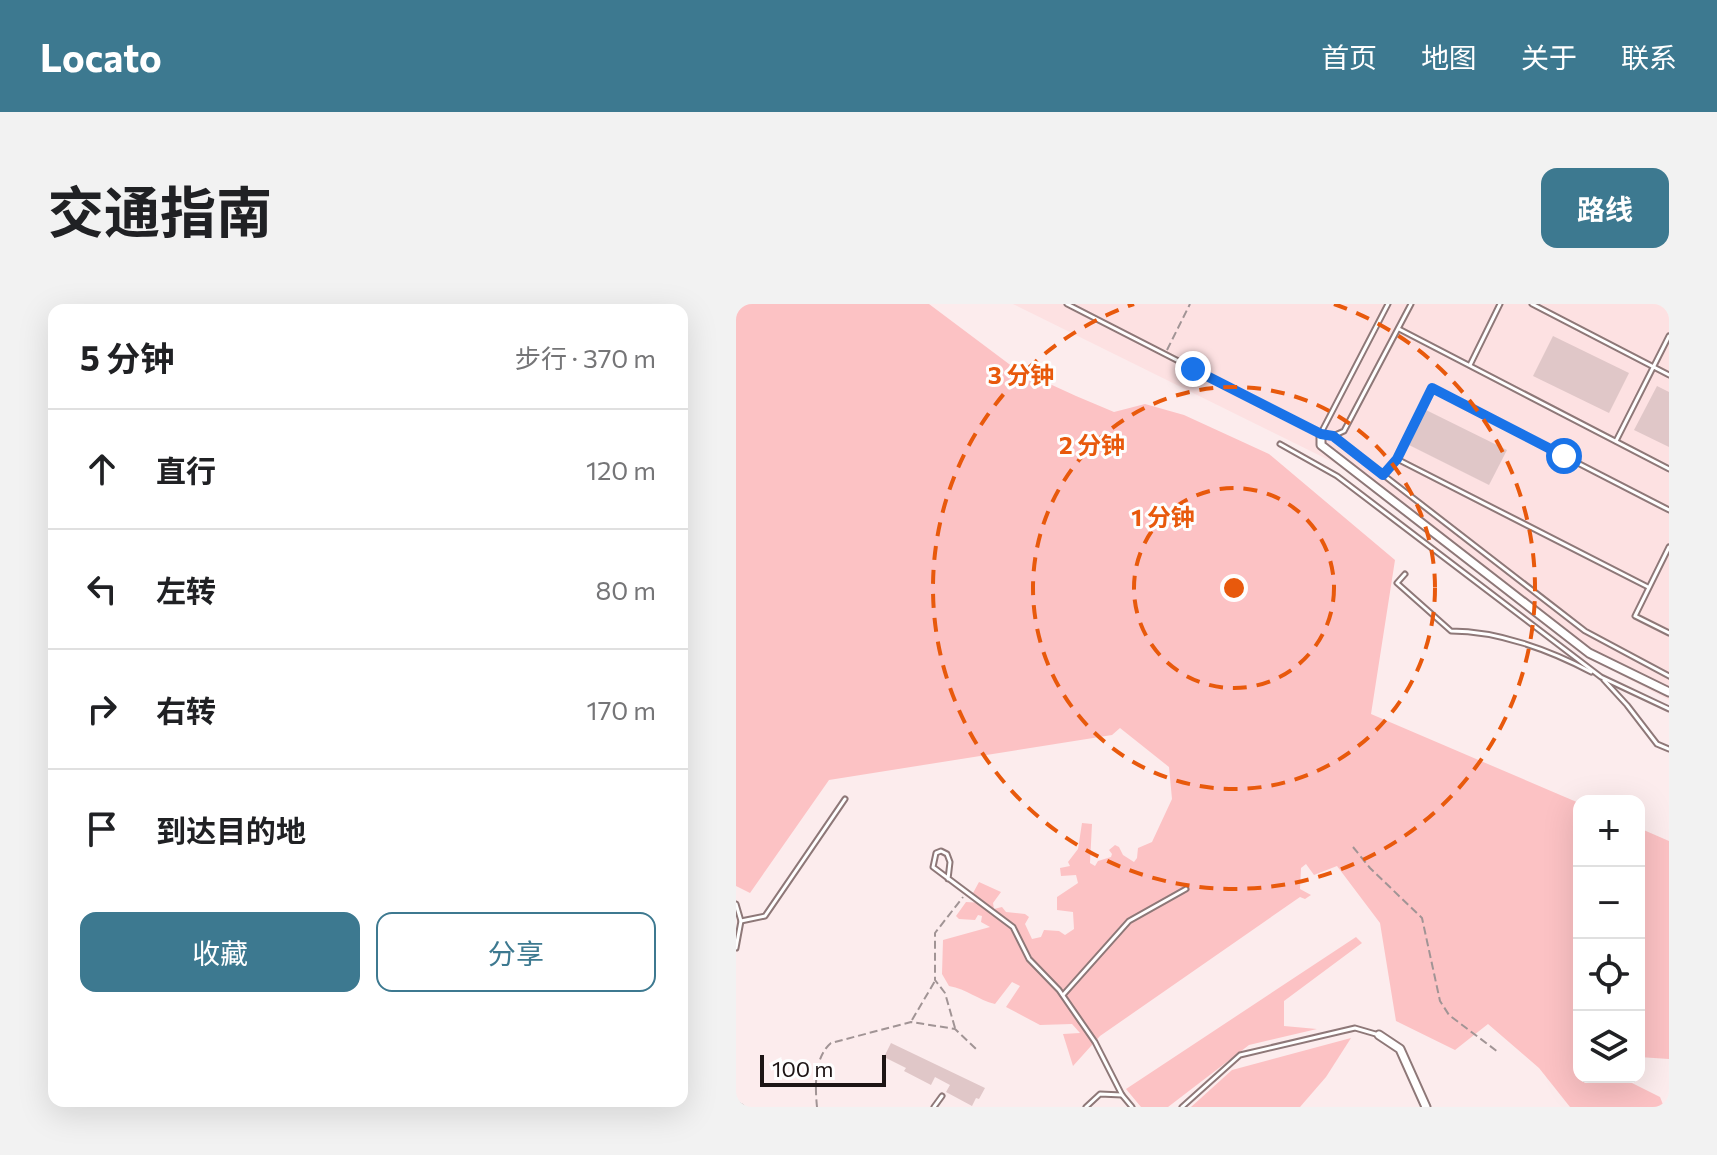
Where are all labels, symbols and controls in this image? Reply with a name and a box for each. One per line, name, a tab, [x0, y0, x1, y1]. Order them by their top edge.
text: Locato	[40, 33, 162, 80]
text: 首页	[1321, 40, 1377, 74]
text: 地图	[1421, 40, 1477, 74]
text: 关于	[1521, 40, 1577, 74]
text: 联系	[1621, 40, 1677, 74]
button: 路线	[1541, 168, 1669, 248]
text: 交通指南	[48, 176, 272, 245]
text: 5 分钟	[80, 336, 174, 378]
text: 步行 · 370 m	[515, 342, 656, 373]
route end	[1175, 351, 1211, 387]
text: 3 分钟	[988, 360, 1054, 389]
text: 2 分钟	[1059, 430, 1125, 459]
route start	[1546, 438, 1582, 474]
icon: ahead	[80, 447, 124, 491]
text: 直行	[156, 451, 216, 488]
text: 120 m	[586, 454, 656, 485]
text: 1 分钟	[1131, 502, 1195, 531]
icon: left	[80, 567, 124, 611]
text: 左转	[156, 571, 216, 608]
text: 80 m	[596, 574, 656, 605]
centre of rings	[1220, 574, 1248, 602]
icon: right	[80, 687, 124, 731]
text: 右转	[156, 691, 216, 728]
text: 170 m	[587, 694, 656, 725]
map controls	[1573, 795, 1645, 1083]
button: +	[1573, 795, 1645, 867]
icon: arrive	[80, 807, 124, 851]
text: 到达目的地	[156, 811, 306, 848]
button: −	[1573, 867, 1645, 939]
button: 收藏	[80, 912, 360, 992]
button: 分享	[376, 912, 656, 992]
button: locate	[1573, 939, 1645, 1011]
button: layers	[1573, 1011, 1645, 1083]
scale bar	[760, 1051, 886, 1087]
text: 100 m	[772, 1055, 834, 1082]

